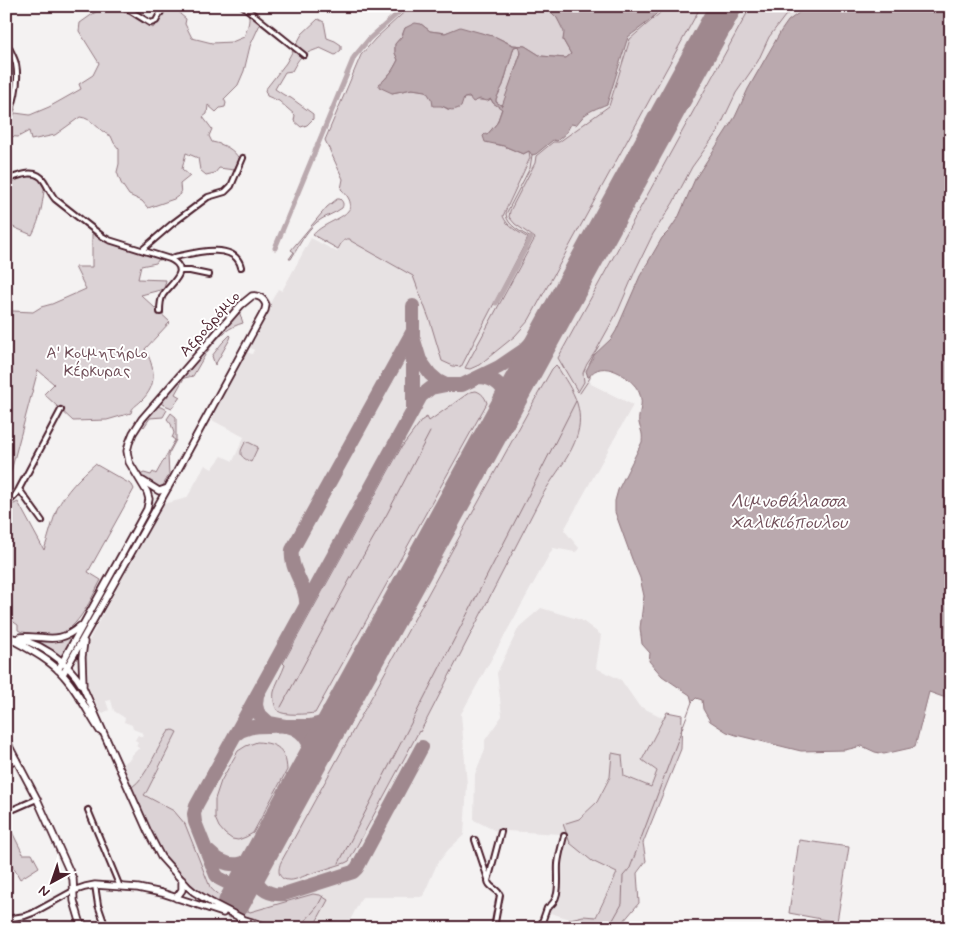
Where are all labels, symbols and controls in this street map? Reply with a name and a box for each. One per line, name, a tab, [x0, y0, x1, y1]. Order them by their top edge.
street label: Αεροδρόμιο	[175, 287, 245, 361]
park label: Α' Κοιμητήριο Κέρκυρας	[46, 343, 148, 382]
water label: Λιμνοθάλασσα Χαλικιόπουλου	[730, 490, 849, 535]
north arrow	[28, 856, 78, 906]
text: N	[35, 881, 54, 901]

